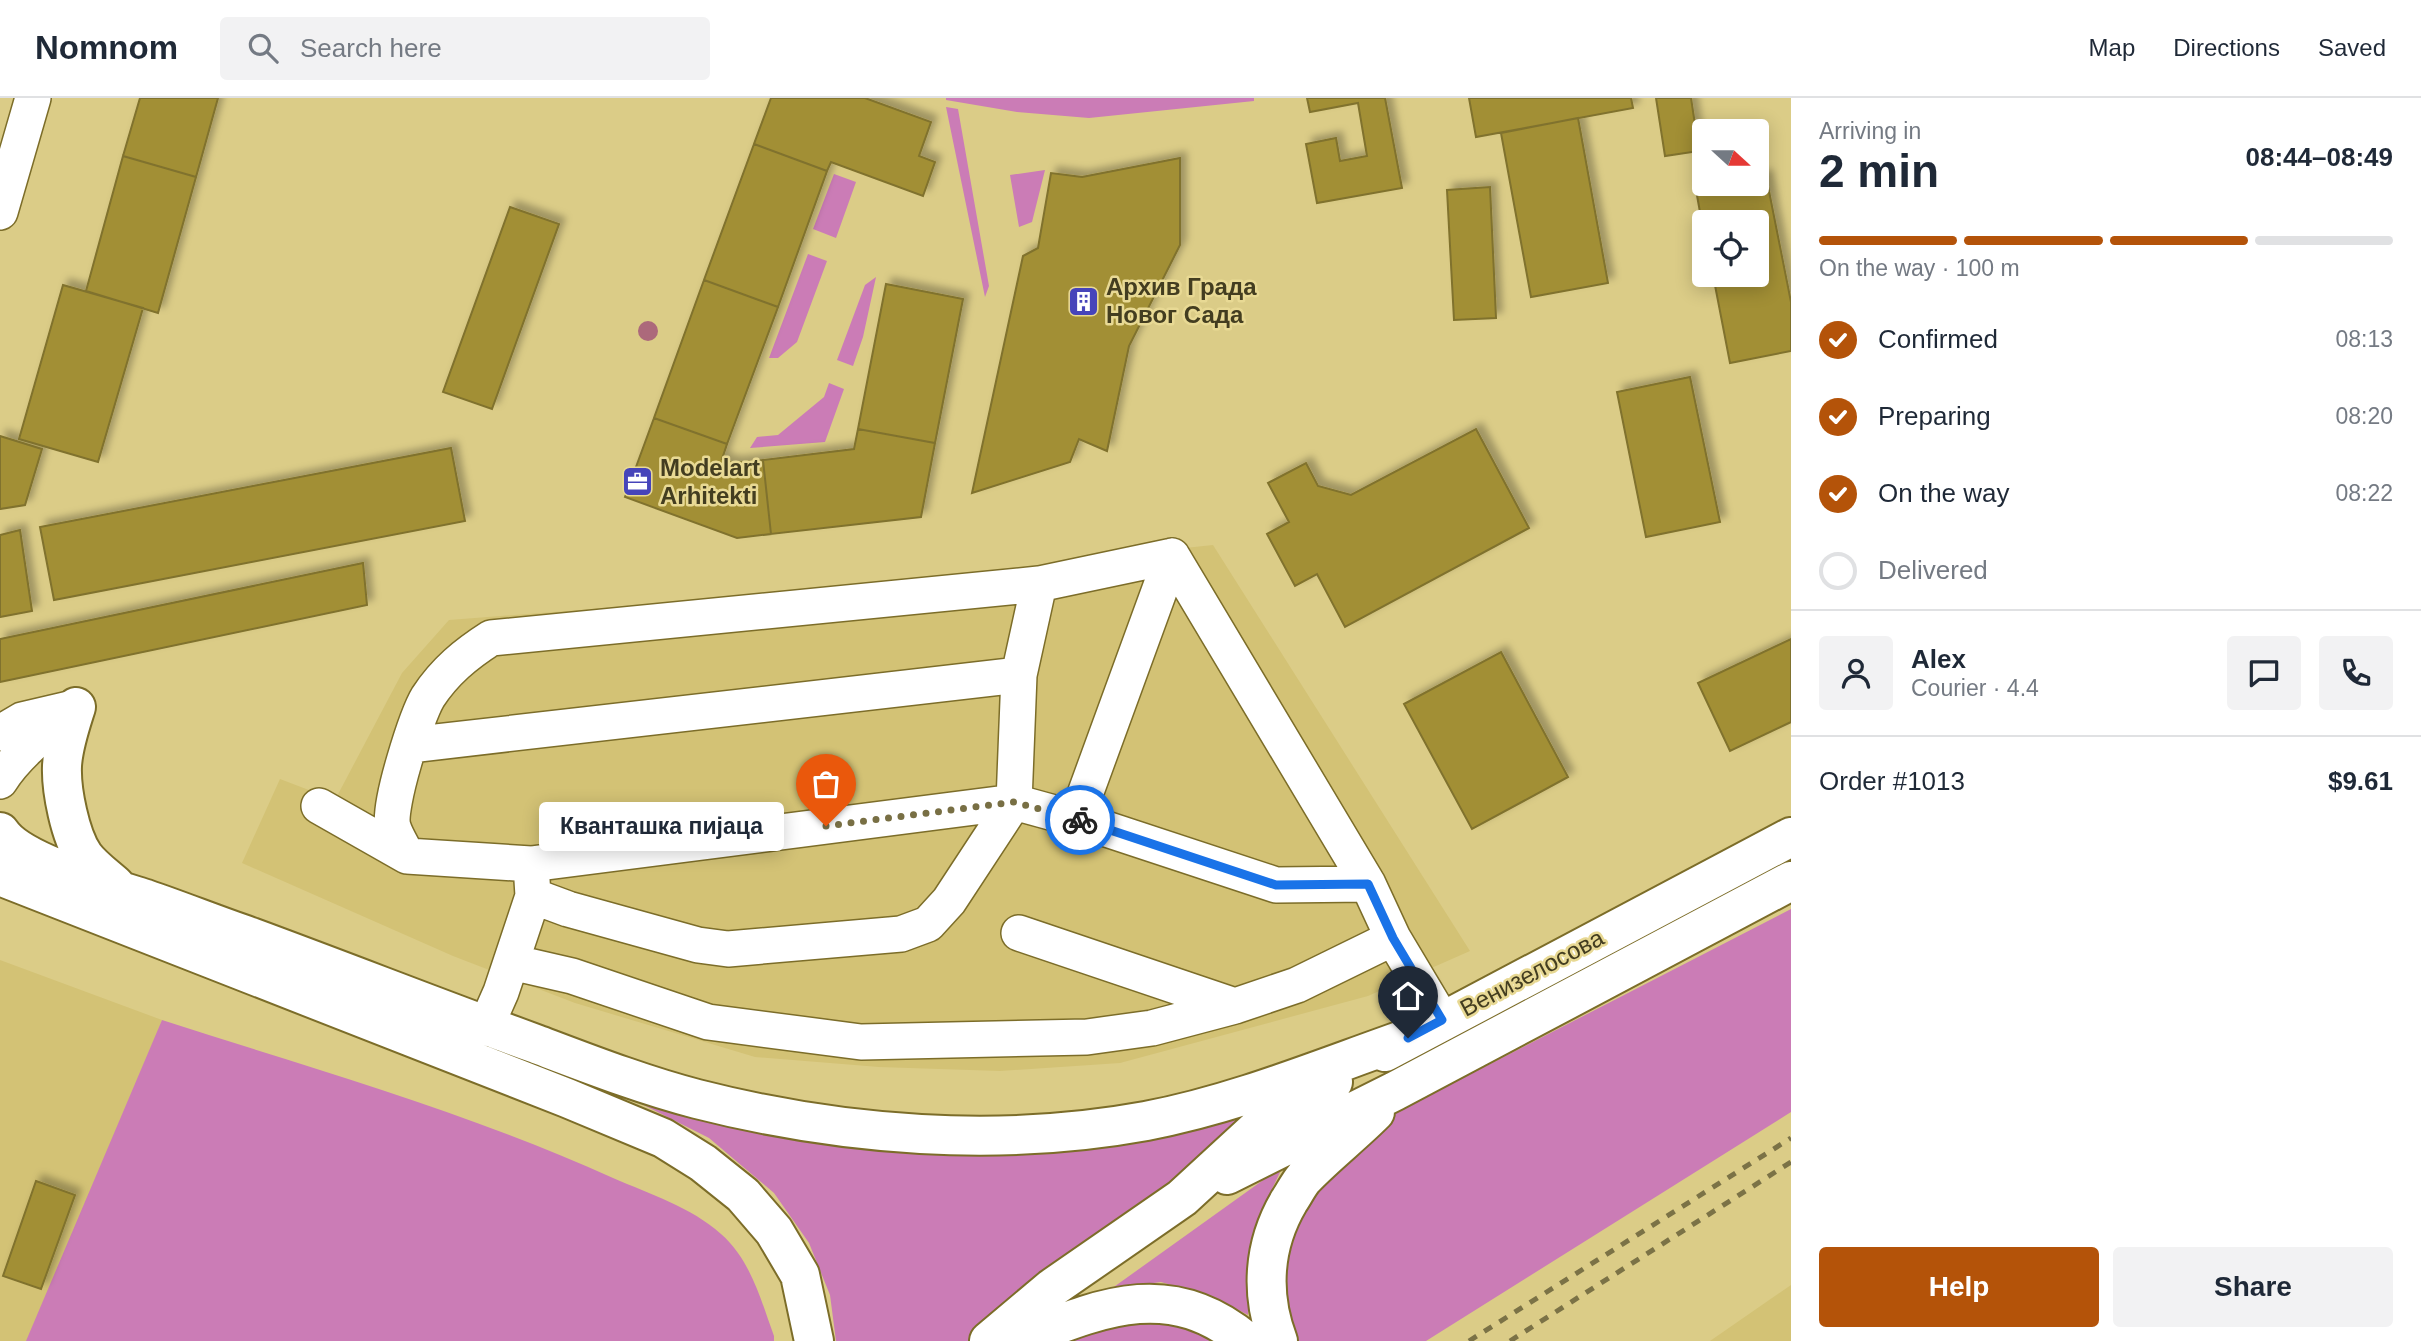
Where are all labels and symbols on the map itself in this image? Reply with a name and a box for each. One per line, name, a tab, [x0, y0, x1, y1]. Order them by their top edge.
north arrow	[1692, 119, 1769, 196]
place label: Архив Града Новог Сада	[1106, 273, 1257, 328]
building icon: Архив Града Новог Сада	[1066, 284, 1100, 318]
place label: Modelart Arhitekti	[660, 454, 760, 509]
office icon: Modelart Arhitekti	[620, 465, 654, 499]
pin	[796, 754, 856, 826]
courier	[1045, 785, 1115, 855]
callout: Кванташка пијаца	[539, 802, 784, 850]
street label: Венизелосова	[1456, 923, 1609, 1022]
pin	[1378, 966, 1438, 1038]

